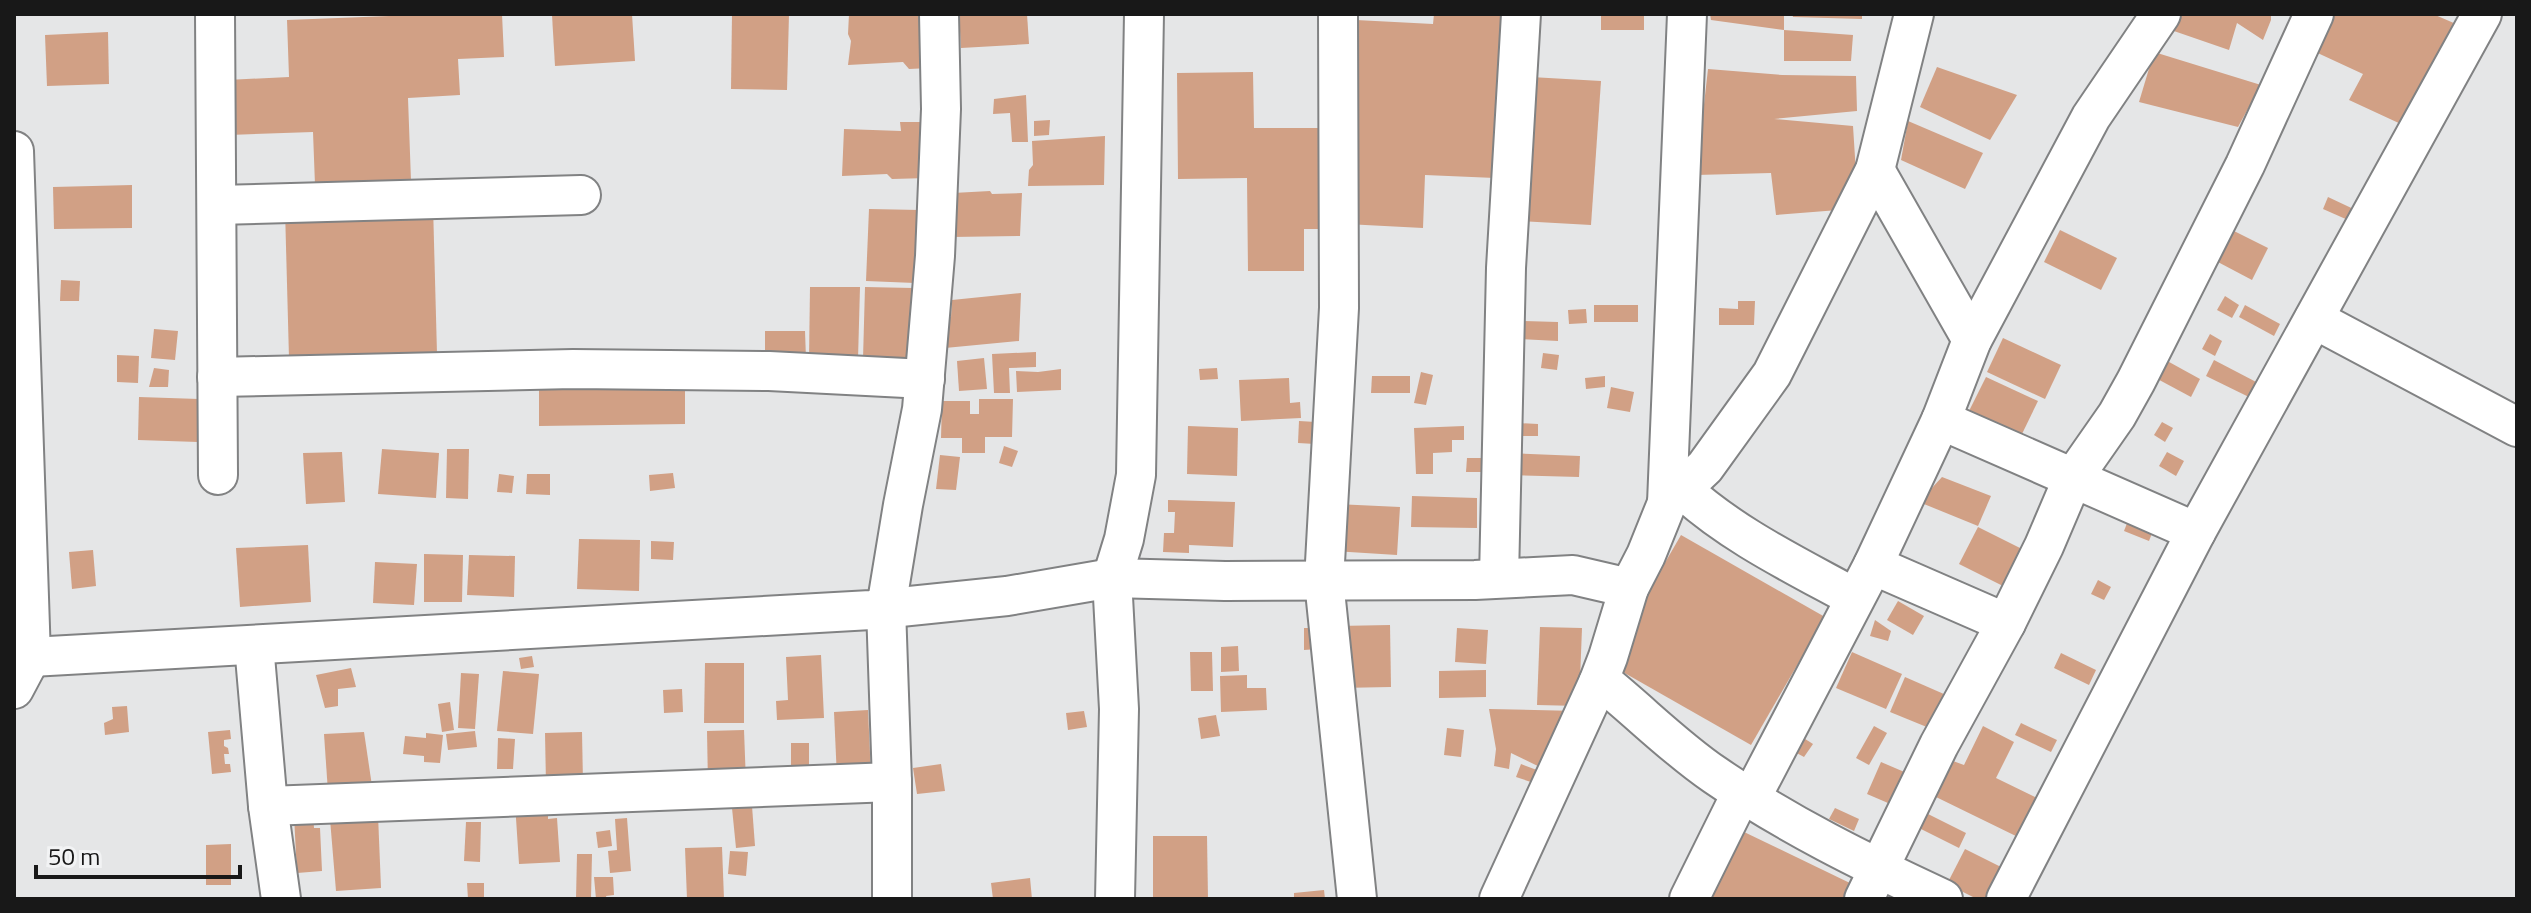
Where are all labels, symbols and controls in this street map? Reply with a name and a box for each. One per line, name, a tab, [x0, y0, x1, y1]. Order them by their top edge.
scale bar	[36, 829, 240, 879]
text: 50 m	[48, 838, 100, 874]

